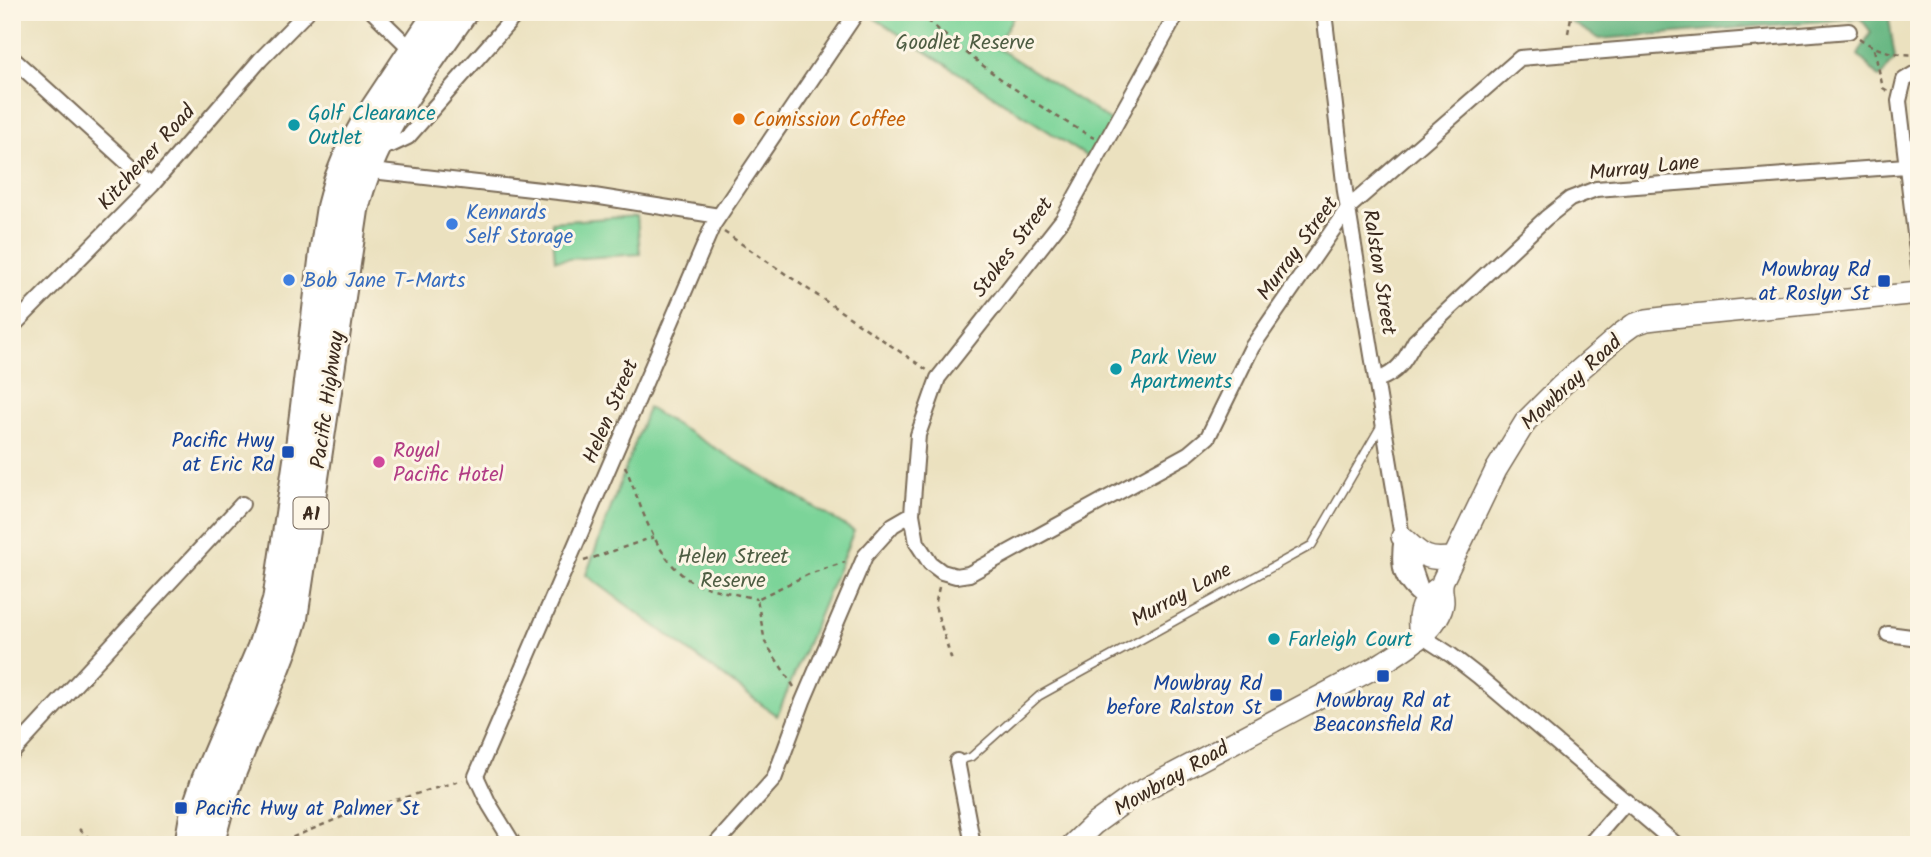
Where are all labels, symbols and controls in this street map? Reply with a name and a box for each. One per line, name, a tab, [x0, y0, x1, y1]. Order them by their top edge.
park label: Goodlet Reserve	[896, 27, 1035, 60]
street label: Kitchener Road	[90, 97, 204, 219]
place label: Golf Clearance Outlet	[308, 98, 436, 155]
place label: Comission Coffee	[753, 104, 906, 137]
marker: Comission Coffee	[731, 111, 747, 127]
marker: Golf Clearance Outlet	[286, 117, 302, 133]
street label: Murray Lane	[1587, 146, 1701, 191]
street label: Murray Street	[1249, 189, 1348, 308]
street label: Stokes Street	[964, 190, 1063, 305]
place label: Kennards Self Storage	[466, 197, 574, 254]
street label: Ralston Street	[1352, 207, 1405, 338]
marker: Kennards Self Storage	[444, 216, 460, 232]
place label: Mowbray Rd at Roslyn St	[1759, 254, 1871, 311]
place label: Bob Jane T-Marts	[303, 265, 465, 298]
marker: Bob Jane T-Marts	[281, 272, 297, 288]
marker: Mowbray Rd at Roslyn St	[1876, 273, 1892, 289]
street label: Mowbray Road	[1514, 327, 1631, 439]
street label: Pacific Highway	[303, 329, 354, 471]
place label: Park View Apartments	[1130, 342, 1232, 399]
street label: Helen Street	[575, 353, 649, 469]
marker: Park View Apartments	[1108, 361, 1124, 377]
place label: Pacific Hwy at Eric Rd	[171, 425, 275, 482]
place label: Royal Pacific Hotel	[393, 435, 504, 492]
marker: Pacific Hwy at Eric Rd	[280, 444, 296, 460]
marker: Royal Pacific Hotel	[371, 454, 387, 470]
road number: A1	[294, 498, 328, 528]
park label: Helen Street Reserve	[678, 541, 789, 598]
street label: Murray Lane	[1125, 554, 1239, 637]
place label: Farleigh Court	[1288, 624, 1413, 657]
marker: Farleigh Court	[1266, 631, 1282, 647]
place label: Mowbray Rd before Ralston St	[1107, 668, 1263, 725]
marker: Mowbray Rd at Beaconsfield Rd	[1375, 668, 1391, 684]
place label: Mowbray Rd at Beaconsfield Rd	[1314, 685, 1453, 742]
marker: Mowbray Rd before Ralston St	[1268, 687, 1284, 703]
street label: Mowbray Road	[1108, 733, 1236, 826]
place label: Pacific Hwy at Palmer St	[195, 793, 420, 826]
marker: Pacific Hwy at Palmer St	[173, 800, 189, 816]

